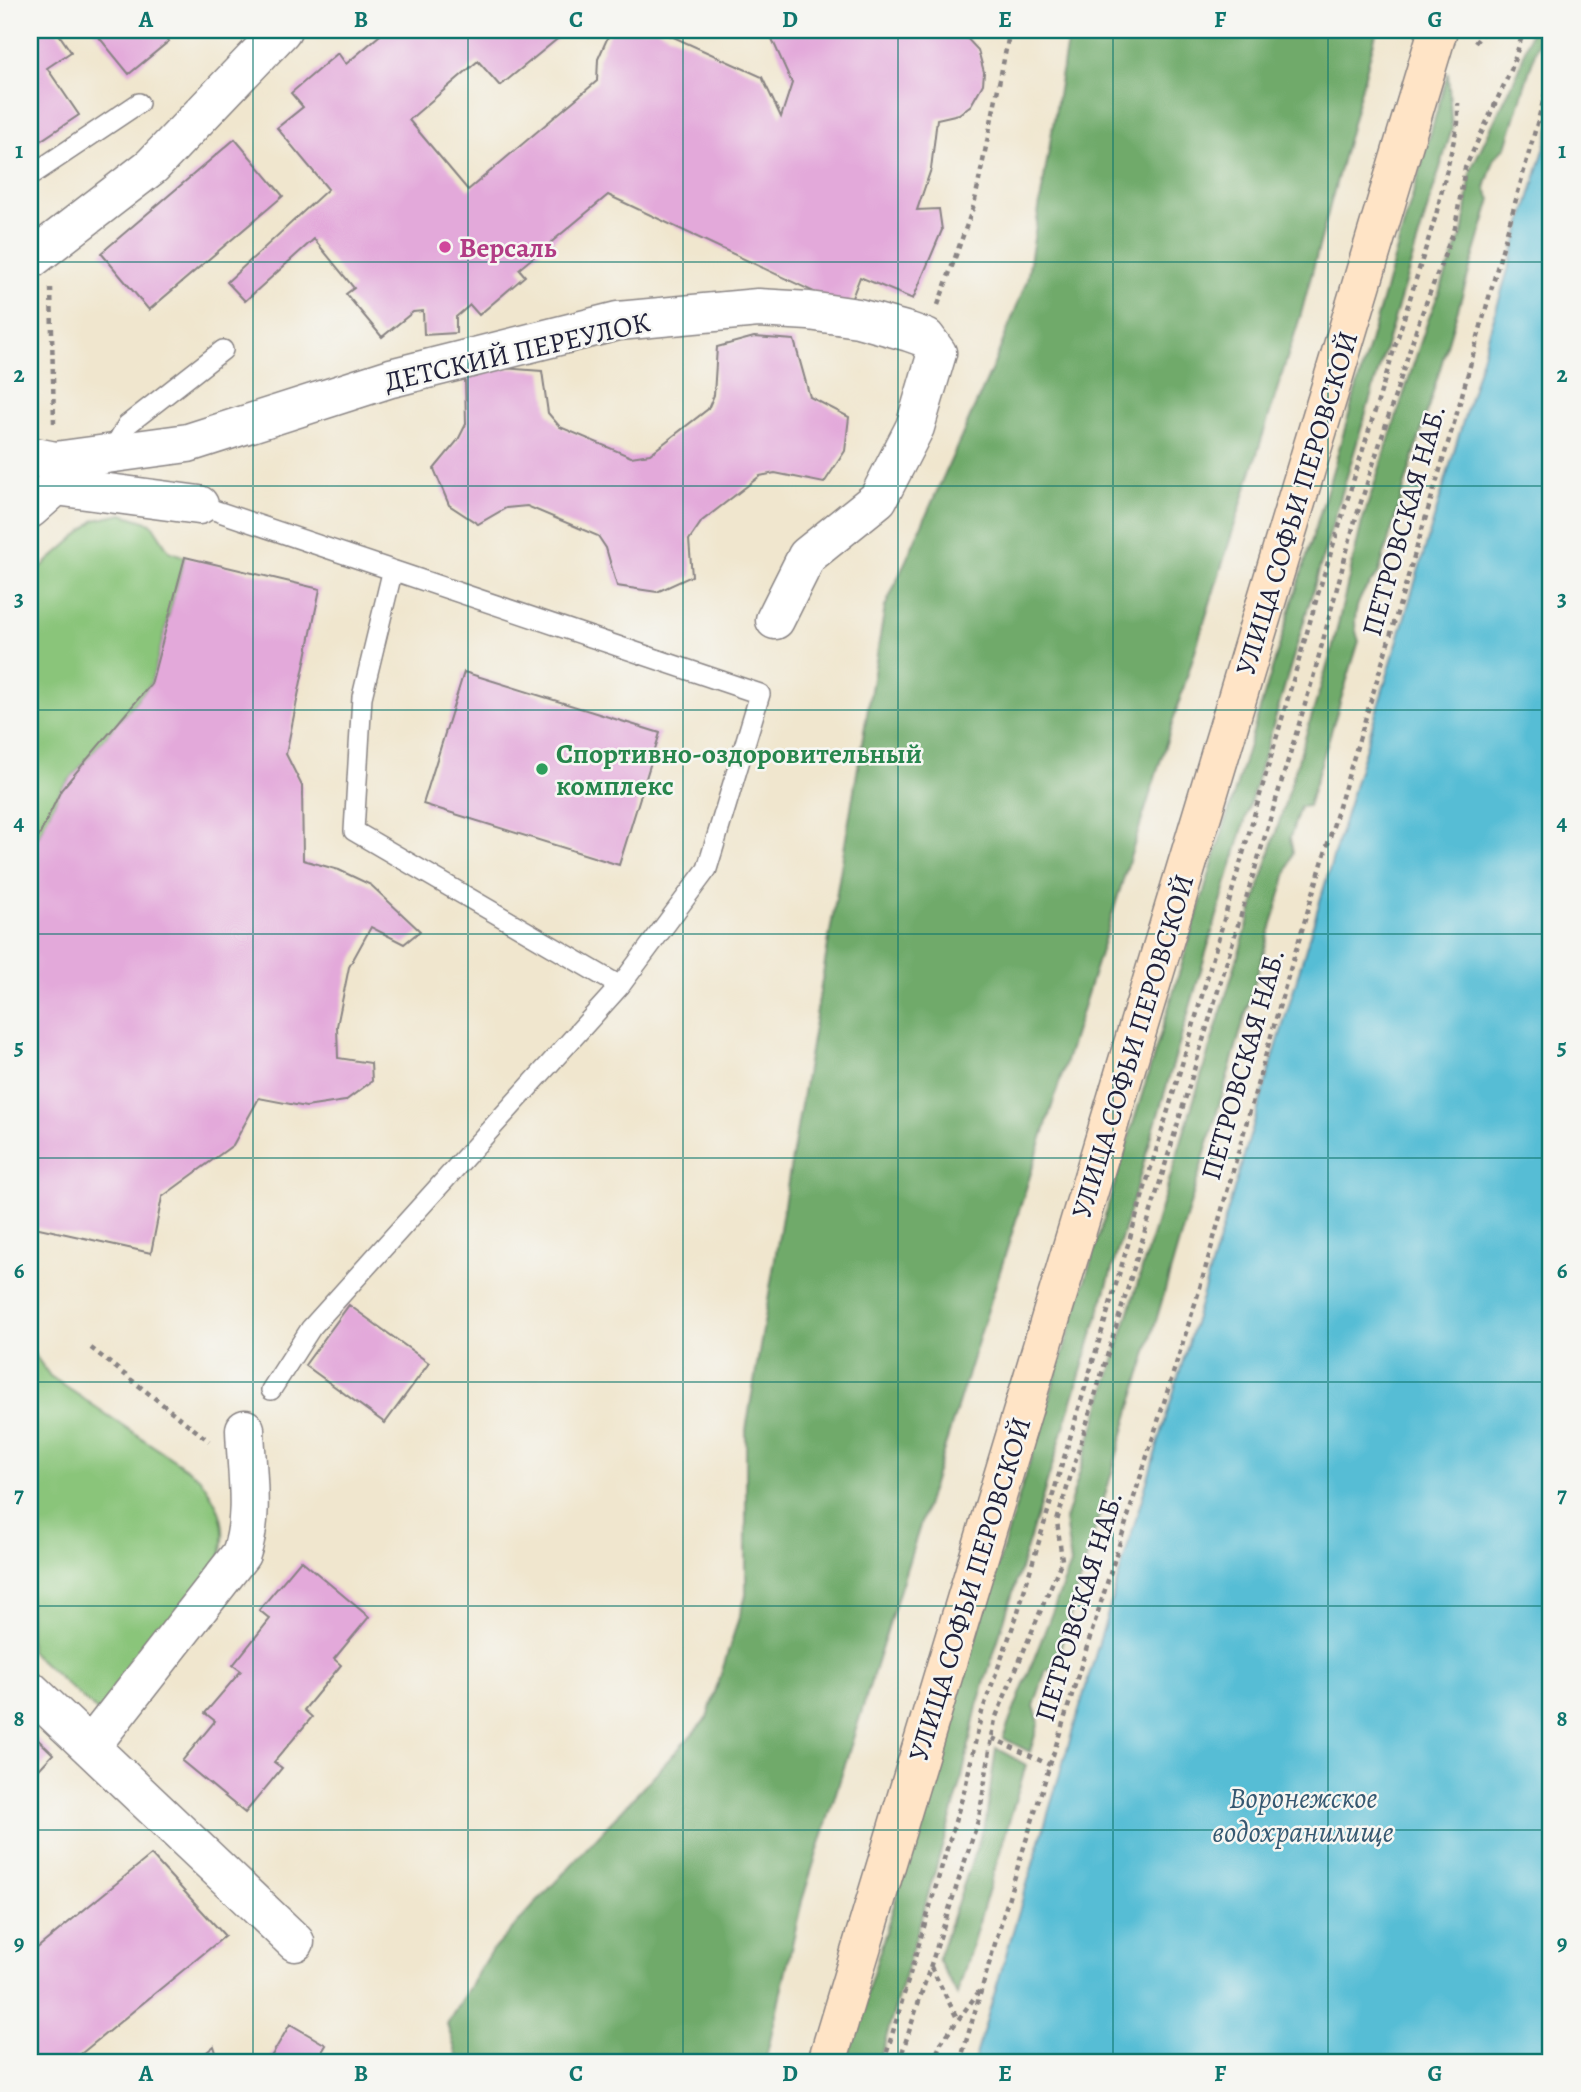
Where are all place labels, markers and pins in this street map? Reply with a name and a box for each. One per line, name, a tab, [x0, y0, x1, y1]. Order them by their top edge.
place label: Версаль	[459, 229, 557, 267]
marker: Версаль	[437, 239, 453, 255]
place label: Спортивно-оздоровительный комплекс	[556, 735, 922, 805]
marker: Спортивно-оздоровительный комплекс	[534, 761, 550, 777]

